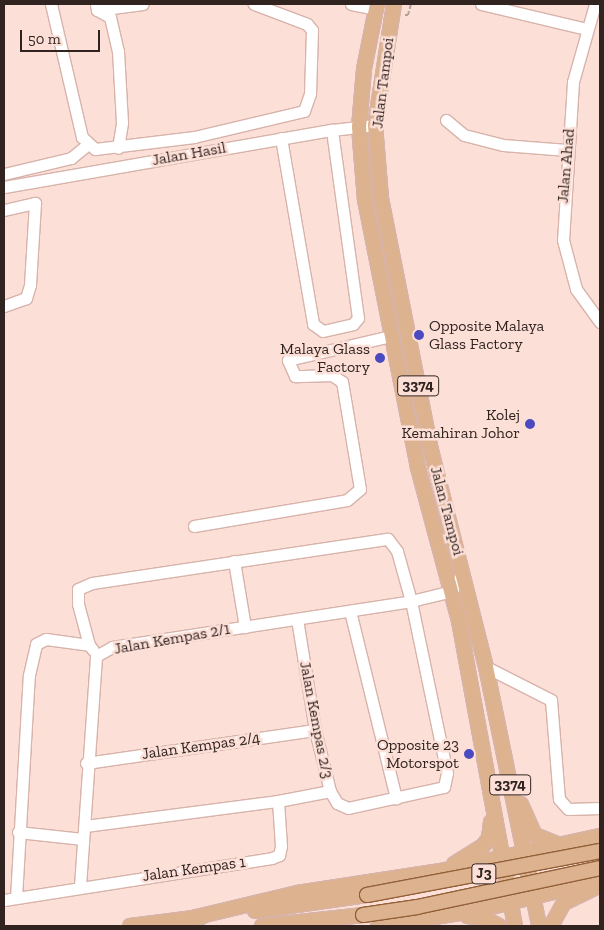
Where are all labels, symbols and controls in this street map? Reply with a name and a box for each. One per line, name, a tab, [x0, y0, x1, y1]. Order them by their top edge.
scale bar	[22, 20, 102, 52]
text: 50 m	[28, 30, 61, 48]
street label: Jalan Tampoi	[368, 36, 398, 130]
street label: Jalan Ahad	[553, 128, 579, 204]
street label: Jalan Hasil	[151, 138, 227, 170]
place label: Opposite Malaya Glass Factory	[429, 316, 544, 354]
marker: Opposite Malaya Glass Factory	[413, 329, 425, 341]
place label: Malaya Glass Factory	[280, 339, 370, 377]
marker: Malaya Glass Factory	[374, 352, 386, 364]
road number: 3374	[397, 374, 439, 398]
place label: Kolej Kemahiran Johor	[401, 405, 520, 443]
marker: Kolej Kemahiran Johor	[524, 418, 536, 430]
street label: Jalan Tampoi	[426, 464, 468, 558]
street label: Jalan Kempas 2/1	[112, 619, 232, 659]
street label: Jalan Kempas 2/3	[295, 660, 337, 780]
street label: Jalan Kempas 2/4	[141, 728, 261, 764]
place label: Opposite 23 Motorspot	[377, 735, 459, 773]
marker: Opposite 23 Motorspot	[463, 748, 475, 760]
road number: 3374	[489, 772, 531, 798]
street label: Jalan Kempas 1	[141, 852, 247, 886]
road number: J3	[470, 862, 498, 886]

